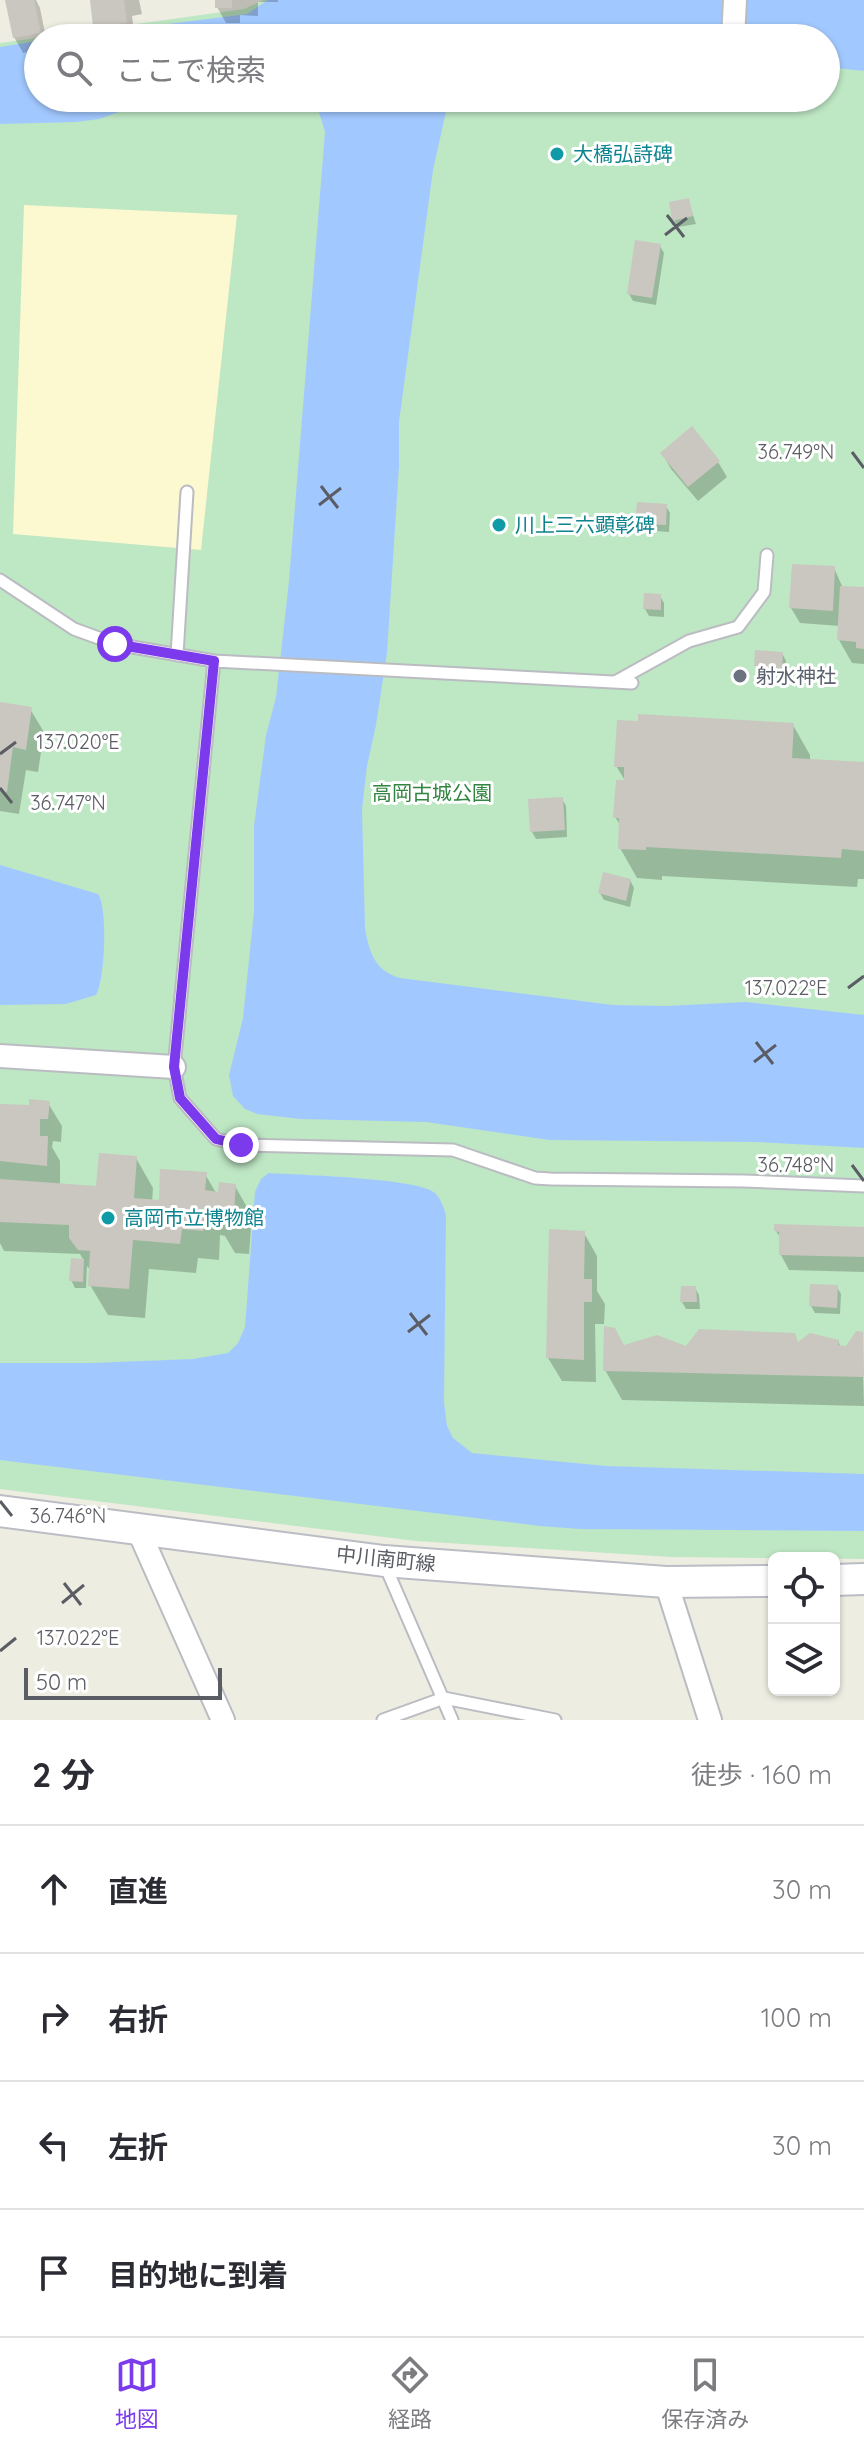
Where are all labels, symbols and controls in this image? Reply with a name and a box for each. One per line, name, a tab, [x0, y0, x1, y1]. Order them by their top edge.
search box	[24, 24, 840, 112]
icon: search	[52, 46, 96, 90]
text: ここで検索	[116, 51, 266, 89]
place label: 大橋弘詩碑	[573, 141, 673, 166]
marker: 大橋弘詩碑	[548, 145, 566, 163]
text: 36.749°N	[758, 439, 834, 464]
place label: 川上三六顕彰碑	[515, 512, 655, 537]
marker: 川上三六顕彰碑	[490, 516, 508, 534]
route start	[97, 626, 133, 662]
place label: 射水神社	[756, 663, 836, 688]
marker: 射水神社	[731, 667, 749, 685]
text: 137.020°E	[36, 729, 120, 754]
park label: 高岡古城公園	[372, 780, 492, 805]
text: 36.747°N	[30, 790, 106, 815]
text: 137.022°E	[745, 975, 827, 1000]
route end	[223, 1127, 259, 1163]
text: 36.748°N	[758, 1152, 834, 1177]
place label: 高岡市立博物館	[124, 1205, 264, 1230]
marker: 高岡市立博物館	[99, 1209, 117, 1227]
text: 36.746°N	[30, 1503, 106, 1528]
street label: 中川南町線	[335, 1541, 437, 1576]
map controls	[768, 1552, 840, 1696]
button: locate	[768, 1552, 840, 1624]
button: layers	[768, 1624, 840, 1696]
text: 137.022°E	[37, 1625, 119, 1650]
scale bar	[24, 1664, 222, 1700]
text: 50 m	[36, 1668, 87, 1696]
text: 2 分	[32, 1753, 95, 1796]
text: 徒歩 · 160 m	[691, 1758, 832, 1791]
icon: ahead	[32, 1867, 76, 1911]
text: 直進	[108, 1872, 168, 1910]
text: 30 m	[772, 1873, 832, 1906]
icon: right	[32, 1995, 76, 2039]
text: 右折	[108, 2000, 168, 2038]
text: 100 m	[761, 2001, 832, 2034]
icon: left	[32, 2123, 76, 2167]
text: 左折	[108, 2128, 168, 2166]
text: 30 m	[772, 2129, 832, 2162]
icon: arrive	[32, 2251, 76, 2295]
text: 目的地に到着	[108, 2256, 288, 2294]
tab: 地図	[115, 2353, 159, 2433]
tab: 経路	[388, 2353, 432, 2433]
tab: 保存済み	[661, 2353, 749, 2433]

